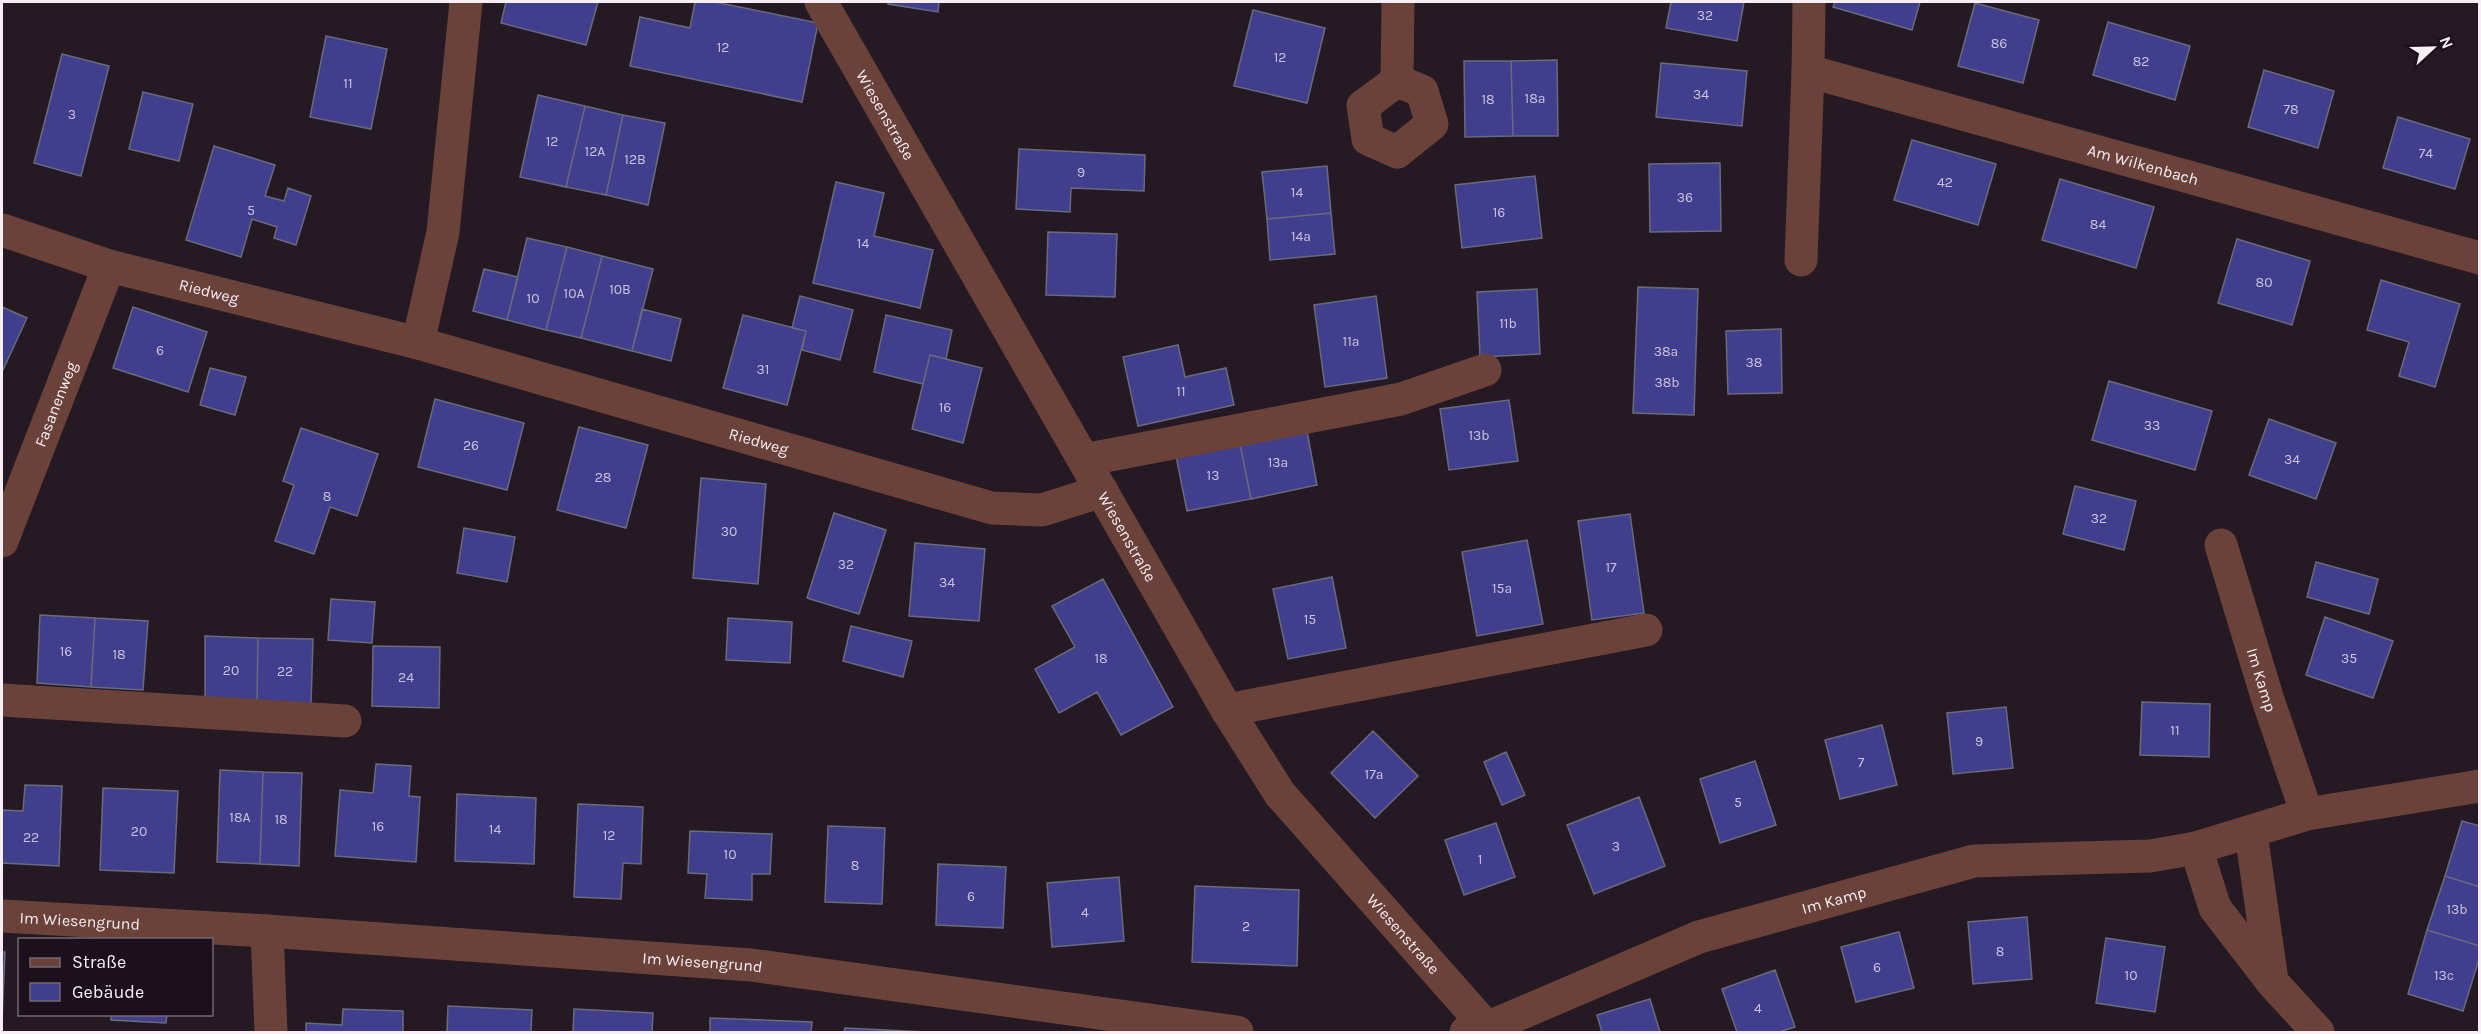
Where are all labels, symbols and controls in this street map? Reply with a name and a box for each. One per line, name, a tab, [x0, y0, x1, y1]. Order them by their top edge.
house number: 32	[1697, 7, 1713, 24]
north arrow	[2403, 18, 2463, 78]
text: N	[2435, 34, 2457, 51]
house number: 86	[1991, 35, 2007, 52]
house number: 12	[717, 39, 729, 56]
house number: 12	[1274, 49, 1286, 66]
house number: 82	[2133, 53, 2149, 70]
street label: Wiesenstraße	[852, 66, 919, 163]
house number: 11	[343, 75, 353, 92]
house number: 34	[1693, 86, 1709, 103]
house number: 18a	[1525, 90, 1545, 107]
house number: 18	[1481, 91, 1495, 108]
house number: 78	[2283, 101, 2299, 118]
house number: 3	[68, 106, 76, 123]
house number: 12	[546, 133, 558, 150]
street label: Am Wilkenbach	[2085, 140, 2201, 189]
house number: 12A	[585, 143, 605, 160]
house number: 74	[2419, 145, 2433, 162]
house number: 12B	[624, 151, 646, 168]
house number: 9	[1077, 164, 1085, 181]
house number: 42	[1937, 174, 1953, 191]
house number: 14	[1291, 184, 1303, 201]
house number: 36	[1677, 189, 1693, 206]
house number: 5	[247, 202, 255, 219]
house number: 16	[1493, 204, 1505, 221]
house number: 84	[2090, 216, 2106, 233]
house number: 14a	[1291, 228, 1311, 245]
house number: 14	[857, 235, 869, 252]
street label: Riedweg	[177, 274, 241, 308]
house number: 80	[2256, 274, 2272, 291]
house number: 10B	[609, 281, 631, 298]
house number: 10A	[564, 285, 584, 302]
house number: 10	[527, 290, 539, 307]
house number: 11b	[1499, 315, 1517, 332]
house number: 11a	[1343, 333, 1359, 350]
house number: 6	[156, 342, 164, 359]
house number: 38a	[1654, 343, 1678, 360]
house number: 38	[1746, 354, 1762, 371]
street label: Fasanenweg	[30, 358, 81, 450]
house number: 31	[757, 361, 769, 378]
house number: 38b	[1654, 374, 1680, 391]
house number: 11	[1176, 383, 1186, 400]
house number: 16	[939, 399, 951, 416]
house number: 33	[2144, 417, 2160, 434]
street label: Riedweg	[727, 423, 791, 459]
house number: 13b	[1468, 427, 1490, 444]
house number: 26	[463, 437, 479, 454]
house number: 34	[2284, 451, 2300, 468]
house number: 13a	[1268, 454, 1288, 471]
house number: 13	[1207, 467, 1219, 484]
house number: 28	[595, 469, 611, 486]
house number: 8	[323, 488, 331, 505]
street label: Wiesenstraße	[1094, 488, 1161, 585]
house number: 32	[2091, 510, 2107, 527]
house number: 30	[721, 523, 737, 540]
house number: 32	[838, 556, 854, 573]
house number: 17	[1605, 559, 1617, 576]
house number: 34	[939, 574, 955, 591]
house number: 15a	[1492, 580, 1512, 597]
house number: 15	[1304, 611, 1316, 628]
house number: 16	[60, 643, 72, 660]
house number: 18	[112, 646, 126, 663]
street label: Im Kamp	[2243, 646, 2281, 715]
house number: 18	[1094, 650, 1108, 667]
house number: 35	[2341, 650, 2357, 667]
house number: 20	[223, 662, 239, 679]
house number: 22	[277, 663, 293, 680]
house number: 24	[398, 669, 414, 686]
house number: 11	[2170, 722, 2180, 739]
house number: 9	[1975, 733, 1983, 750]
house number: 7	[1858, 754, 1865, 771]
house number: 17a	[1365, 766, 1383, 783]
house number: 5	[1734, 794, 1742, 811]
house number: 18A	[229, 809, 251, 826]
house number: 18	[274, 811, 288, 828]
house number: 16	[372, 818, 384, 835]
house number: 14	[489, 821, 501, 838]
house number: 20	[131, 823, 147, 840]
house number: 12	[603, 827, 615, 844]
house number: 22	[23, 829, 39, 846]
house number: 3	[1612, 838, 1620, 855]
house number: 10	[724, 846, 736, 863]
house number: 1	[1478, 851, 1482, 868]
house number: 8	[851, 857, 859, 874]
street label: Im Kamp	[1799, 882, 1868, 918]
house number: 6	[967, 888, 975, 905]
street label: Wiesenstraße	[1363, 890, 1444, 978]
house number: 13b	[2446, 901, 2468, 918]
house number: 4	[1081, 904, 1089, 921]
street label: Im Wiesengrund	[19, 908, 141, 933]
house number: 2	[1242, 918, 1250, 935]
legend	[18, 938, 213, 1016]
house number: 8	[1996, 943, 2004, 960]
street label: Im Wiesengrund	[642, 948, 764, 976]
text: Straße	[72, 951, 126, 973]
house number: 6	[1873, 959, 1881, 976]
house number: 10	[2125, 967, 2137, 984]
house number: 13c	[2434, 967, 2454, 984]
text: Gebäude	[72, 981, 144, 1003]
house number: 4	[1754, 1000, 1762, 1017]

